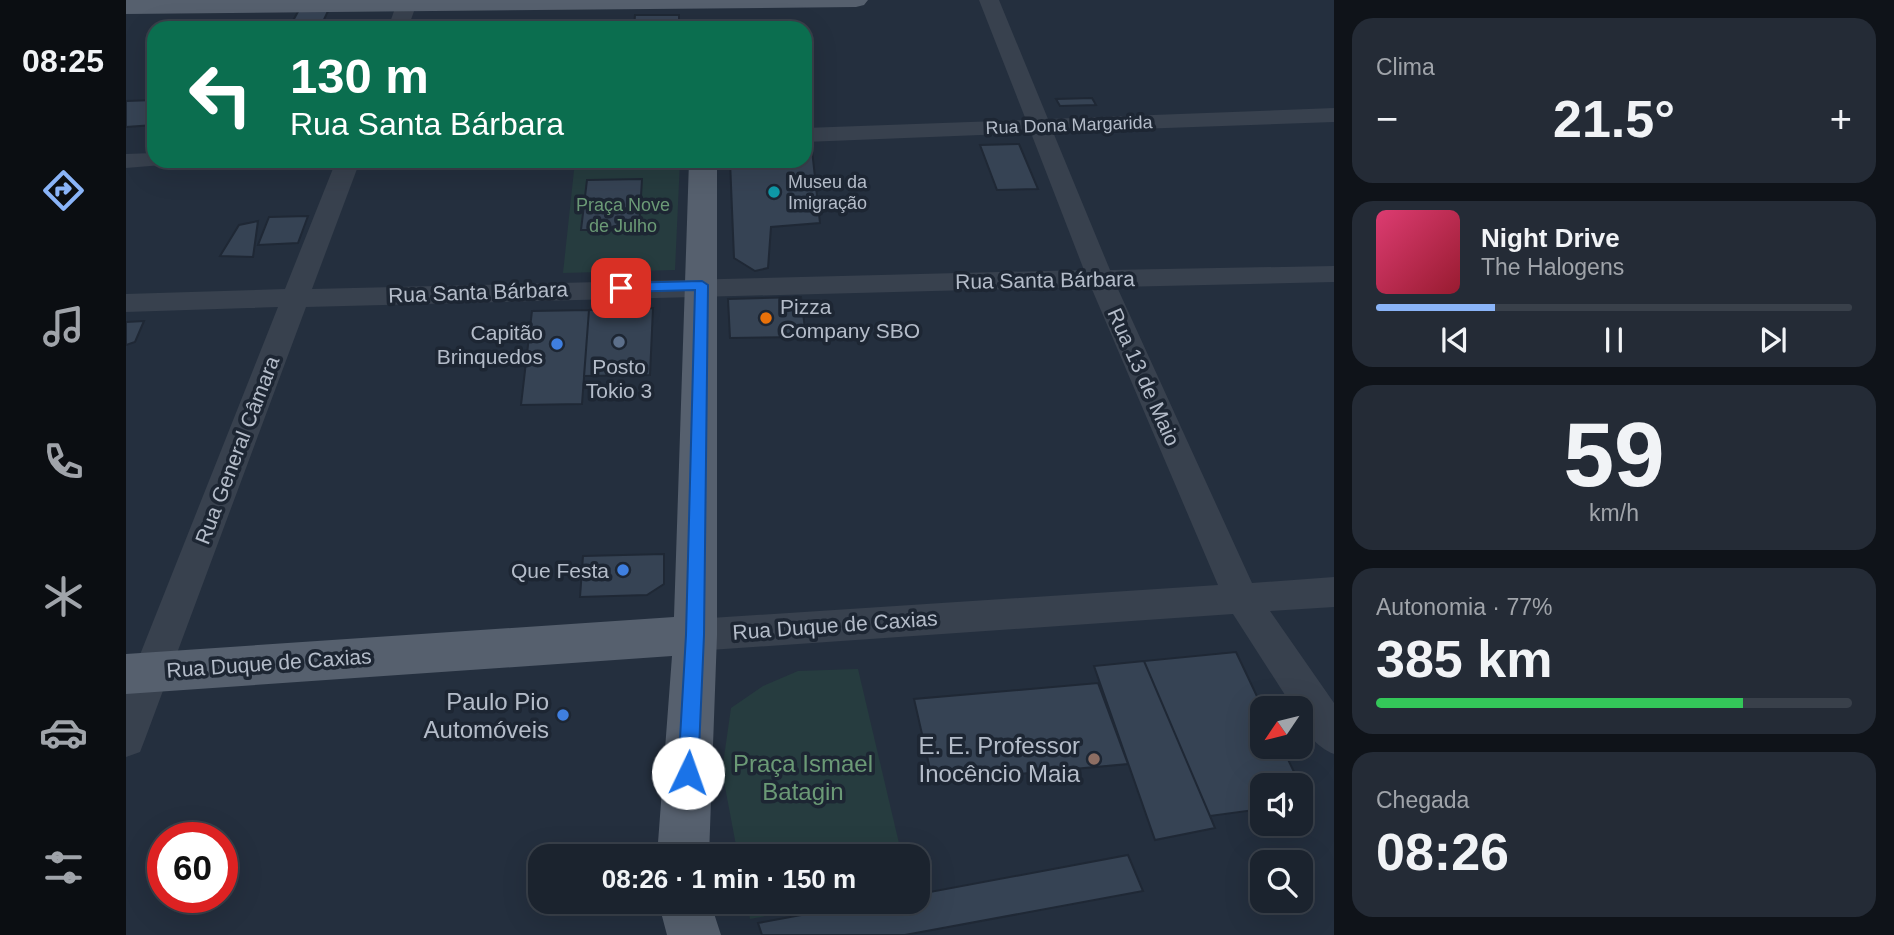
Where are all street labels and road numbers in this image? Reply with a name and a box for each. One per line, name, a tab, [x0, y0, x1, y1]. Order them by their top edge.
street label: Rua Dona Margarida	[985, 112, 1154, 138]
street label: Rua Santa Bárbara	[955, 267, 1135, 293]
street label: Rua Santa Bárbara	[388, 277, 569, 307]
street label: Rua 13 de Maio	[1103, 305, 1185, 449]
street label: Rua General Câmara	[190, 352, 284, 547]
street label: Rua Duque de Caxias	[732, 606, 938, 644]
street label: Rua Duque de Caxias	[166, 644, 372, 682]

